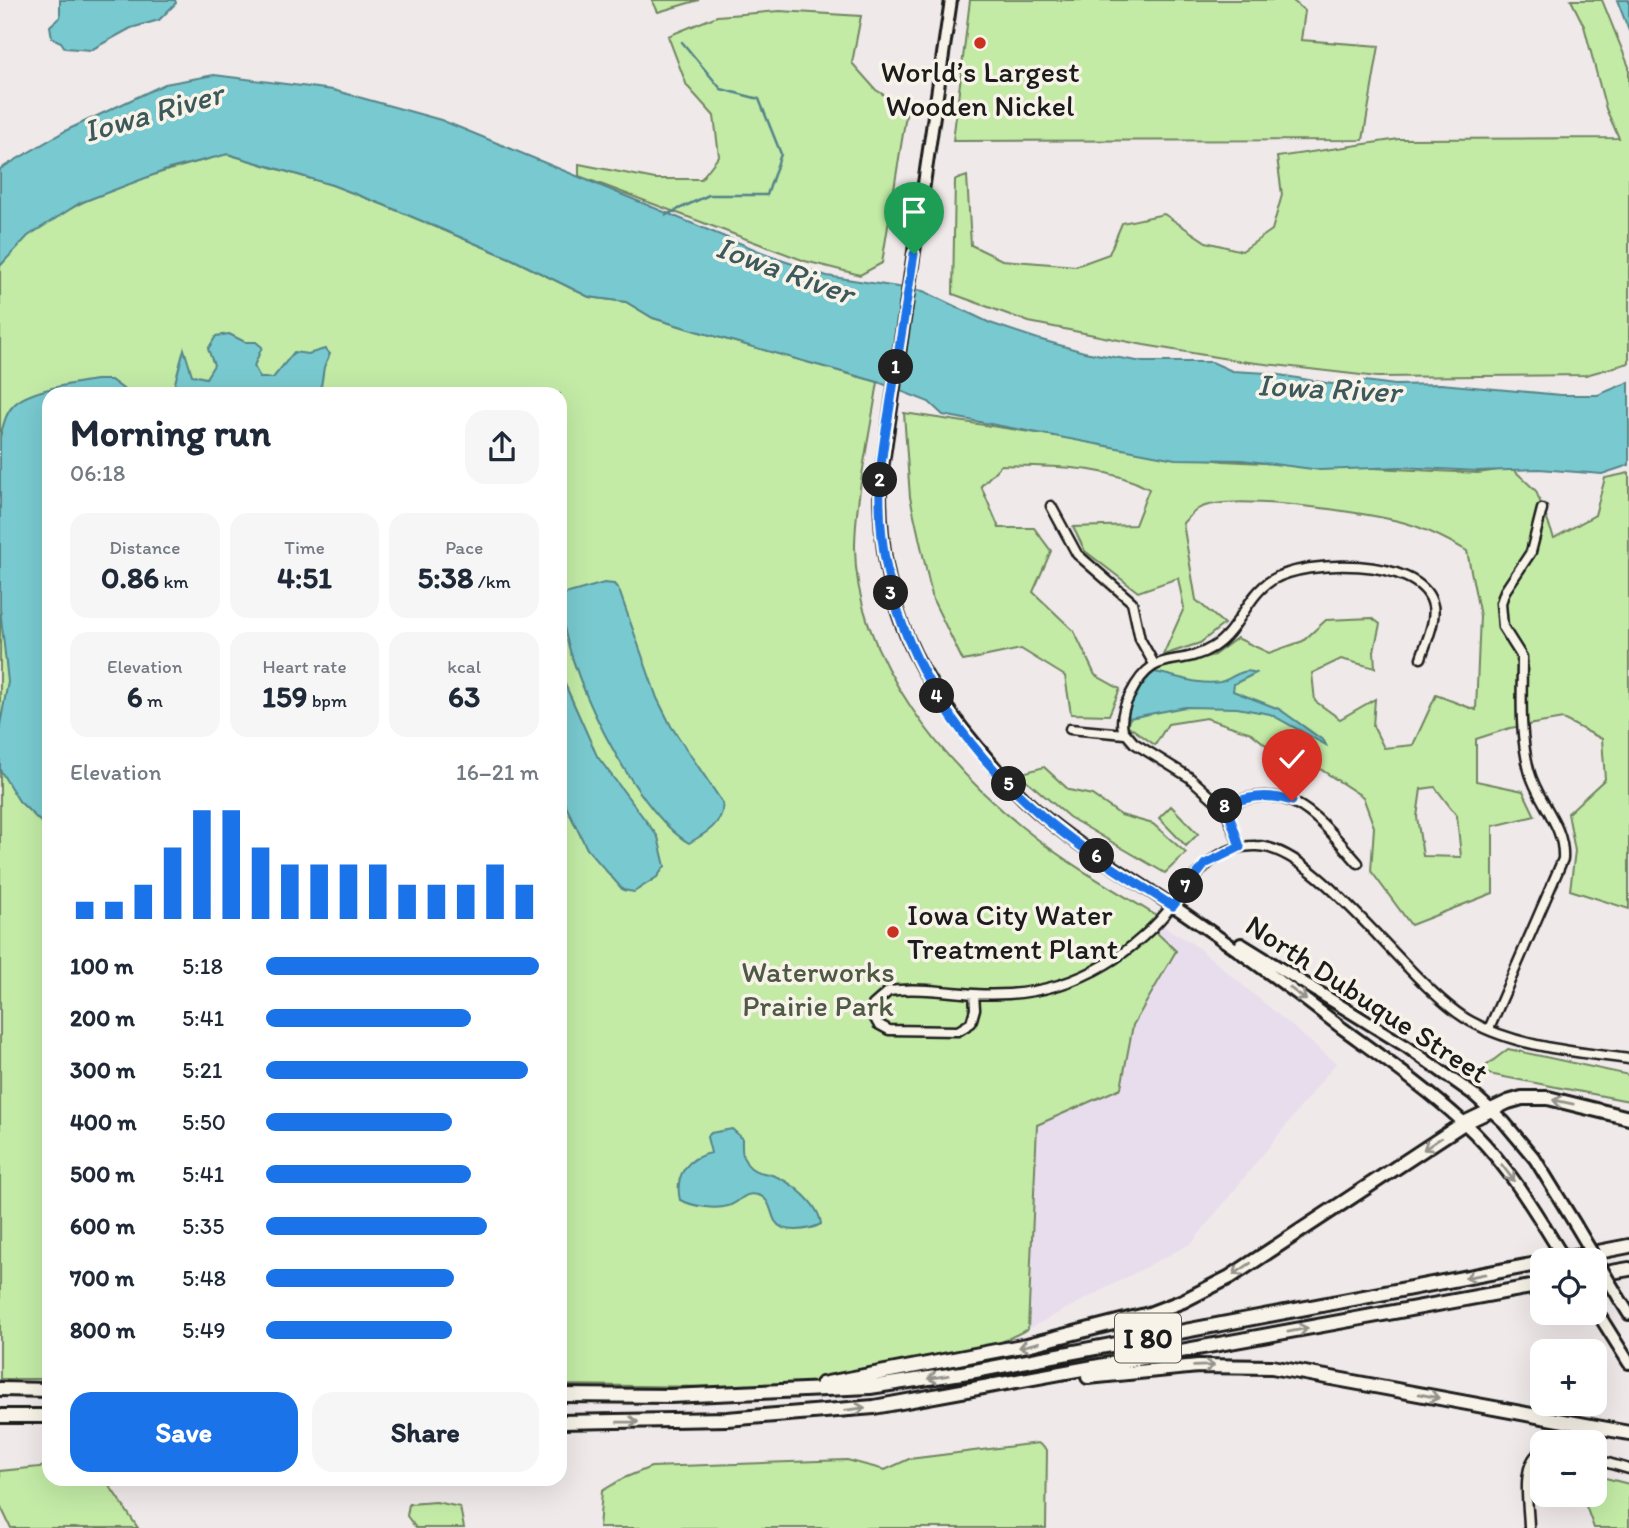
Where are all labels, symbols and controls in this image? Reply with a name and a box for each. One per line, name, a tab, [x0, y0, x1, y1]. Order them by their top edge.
marker: World’s Largest Wooden Nickel	[972, 35, 988, 51]
place label: World’s Largest Wooden Nickel	[881, 53, 1079, 124]
water label: Iowa River	[79, 73, 230, 150]
pin	[884, 182, 944, 254]
icon: arrive	[895, 193, 933, 231]
water label: Iowa River	[711, 228, 862, 313]
pin: 1	[878, 350, 914, 384]
text: 1	[891, 355, 900, 378]
water label: Iowa River	[1256, 365, 1405, 411]
text: Morning run	[70, 410, 271, 456]
button: share	[465, 410, 539, 484]
text: 06:18	[70, 459, 125, 487]
pin: 2	[862, 462, 898, 498]
text: 2	[875, 468, 885, 491]
text: Distance	[109, 536, 180, 559]
text: Time	[284, 536, 325, 559]
text: Pace	[445, 536, 483, 559]
text: 0.86	[101, 559, 159, 596]
text: 4:51	[277, 559, 332, 596]
text: 5:38	[418, 559, 473, 596]
text: km	[159, 570, 189, 593]
text: /km	[473, 570, 511, 593]
pin: 3	[874, 576, 908, 610]
text: 3	[885, 581, 896, 604]
text: Elevation	[107, 655, 183, 678]
text: Heart rate	[262, 655, 347, 678]
text: kcal	[447, 655, 481, 678]
text: 6	[127, 678, 143, 715]
text: 159	[262, 678, 307, 715]
text: 63	[448, 678, 480, 715]
pin: 4	[920, 678, 954, 714]
text: 4	[931, 684, 942, 707]
text: m	[143, 689, 163, 712]
text: bpm	[307, 689, 347, 712]
pin	[1262, 729, 1322, 801]
icon: check	[1273, 740, 1311, 778]
text: Elevation	[70, 758, 161, 786]
text: 16–21 m	[456, 758, 539, 786]
pin: 5	[992, 766, 1026, 802]
text: 5	[1004, 772, 1013, 795]
pin: 8	[1208, 788, 1242, 824]
text: 8	[1219, 794, 1230, 817]
pin: 6	[1080, 838, 1114, 874]
text: 6	[1091, 844, 1102, 867]
pin: 7	[1168, 868, 1204, 903]
text: 7	[1181, 874, 1190, 897]
place label: Iowa City Water Treatment Plant	[907, 896, 1118, 967]
street label: North Dubuque Street	[1239, 906, 1496, 1091]
marker: Iowa City Water Treatment Plant	[885, 924, 901, 940]
text: 100 m	[70, 952, 134, 980]
text: 5:18	[182, 952, 223, 980]
park label: Waterworks Prairie Park	[741, 953, 895, 1024]
one-way arrow	[1288, 987, 1307, 1002]
text: 200 m	[70, 1004, 135, 1032]
text: 5:41	[182, 1004, 224, 1032]
text: 300 m	[70, 1056, 135, 1084]
text: 5:21	[182, 1056, 222, 1084]
one-way arrow	[1552, 1094, 1575, 1108]
text: 400 m	[70, 1108, 137, 1136]
text: 5:50	[182, 1108, 226, 1136]
one-way arrow	[1422, 1137, 1442, 1151]
text: 500 m	[70, 1160, 135, 1188]
text: 5:41	[182, 1160, 224, 1188]
one-way arrow	[1501, 1163, 1516, 1182]
text: 600 m	[70, 1212, 135, 1240]
text: 5:35	[182, 1212, 224, 1240]
map controls	[1530, 1248, 1607, 1507]
button: locate	[1530, 1248, 1607, 1325]
one-way arrow	[1233, 1262, 1252, 1277]
text: 700 m	[70, 1264, 134, 1292]
text: 5:48	[182, 1264, 226, 1292]
one-way arrow	[1464, 1269, 1487, 1283]
road number: I 80	[1115, 1314, 1181, 1362]
text: 800 m	[70, 1316, 135, 1344]
text: 5:49	[182, 1316, 226, 1344]
one-way arrow	[1286, 1323, 1309, 1337]
one-way arrow	[1018, 1339, 1041, 1352]
button: +	[1530, 1339, 1607, 1416]
one-way arrow	[1192, 1359, 1215, 1372]
one-way arrow	[927, 1371, 950, 1384]
one-way arrow	[1417, 1390, 1440, 1404]
button: Save	[70, 1392, 298, 1472]
button: Share	[312, 1392, 539, 1472]
one-way arrow	[843, 1402, 866, 1415]
one-way arrow	[616, 1415, 639, 1429]
button: −	[1530, 1430, 1607, 1507]

